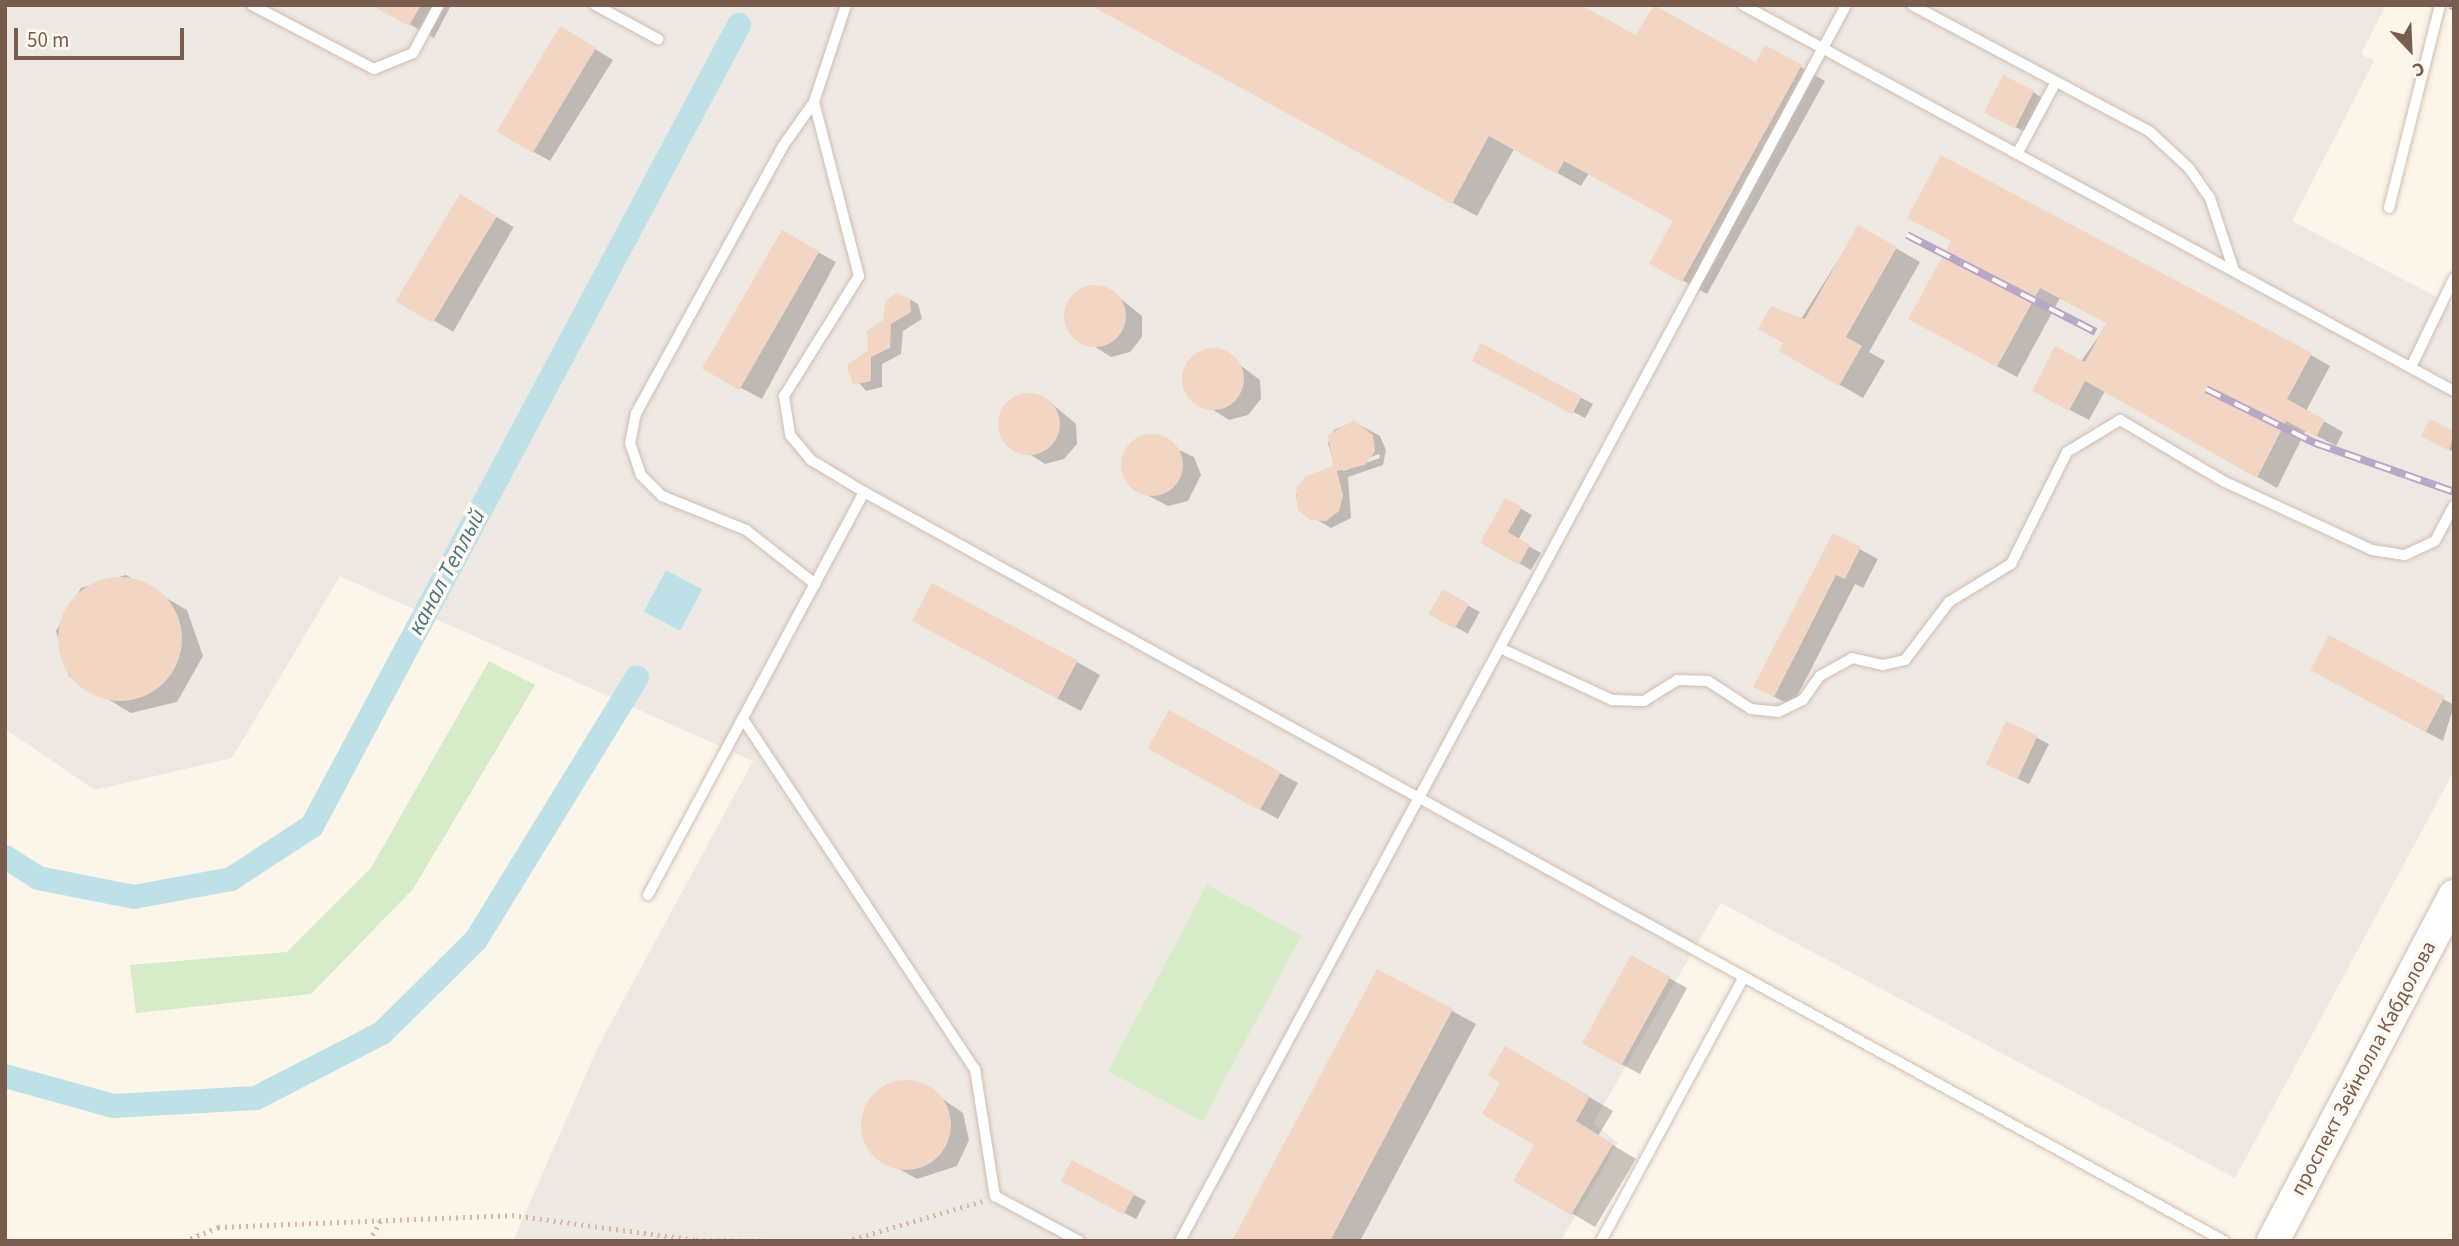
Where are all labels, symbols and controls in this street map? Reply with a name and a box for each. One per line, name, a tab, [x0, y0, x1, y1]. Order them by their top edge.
scale bar	[18, 14, 187, 58]
north arrow	[2375, 14, 2445, 84]
text: 50 m	[27, 25, 69, 55]
text: С	[2408, 54, 2429, 83]
water label: канал Теплый	[402, 504, 492, 640]
street label: проспект Зейнолла Кабдолова	[2285, 936, 2441, 1200]

